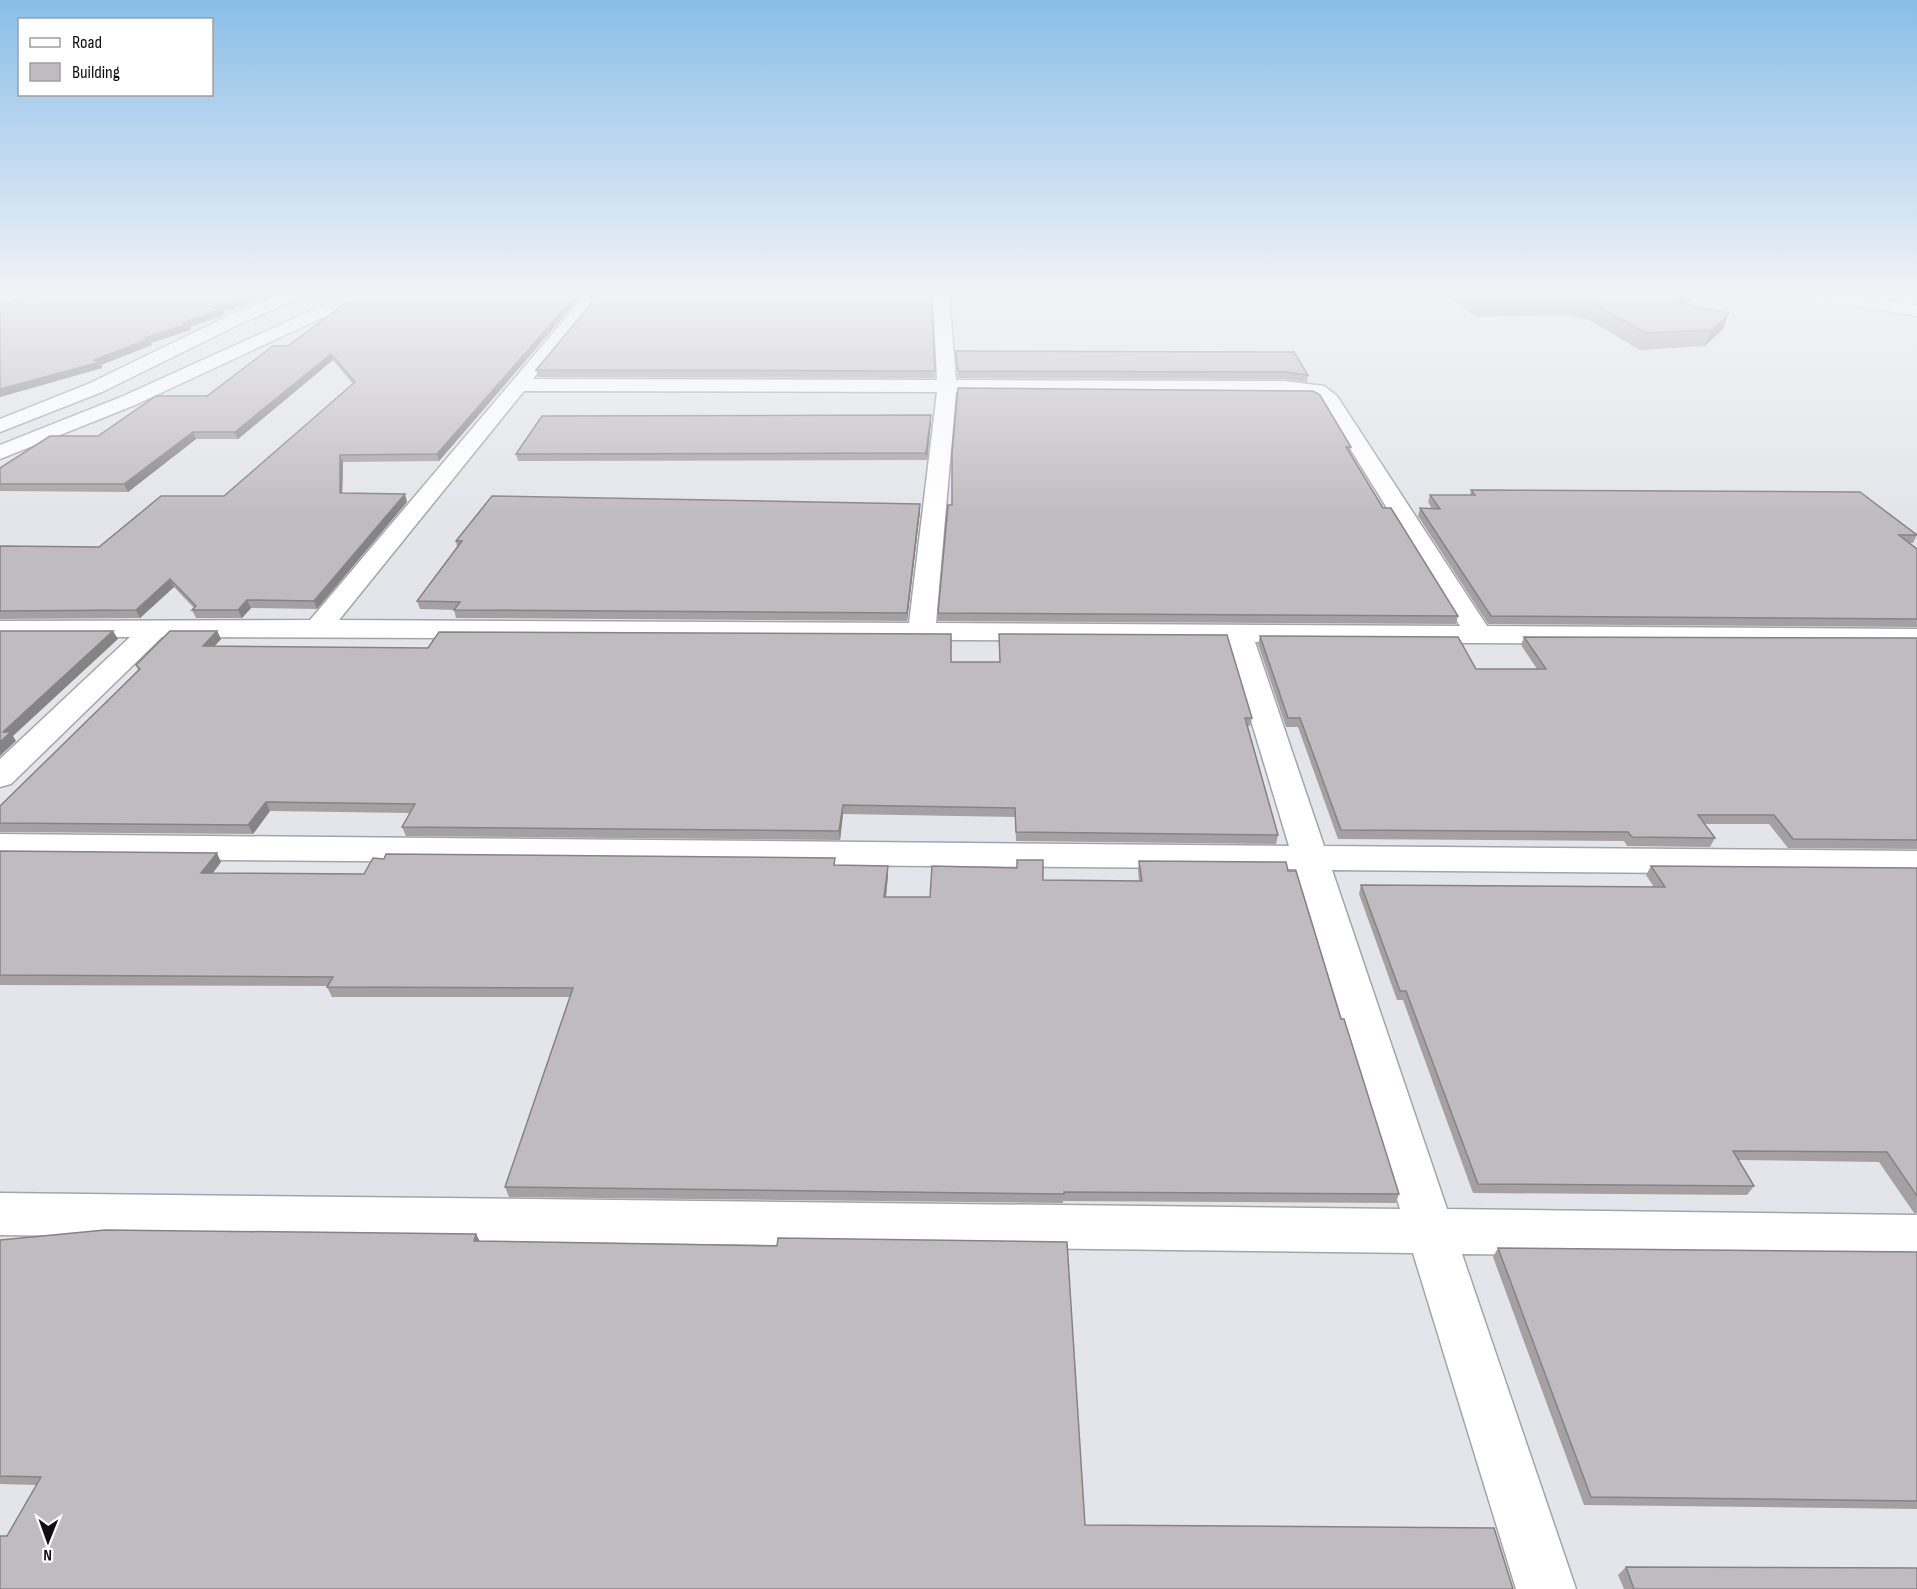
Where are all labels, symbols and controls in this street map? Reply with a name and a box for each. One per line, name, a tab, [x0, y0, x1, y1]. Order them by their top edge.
legend	[18, 18, 213, 96]
text: Road	[72, 32, 102, 53]
text: Building	[72, 62, 120, 83]
north arrow	[18, 1511, 78, 1571]
text: N	[43, 1545, 52, 1564]

